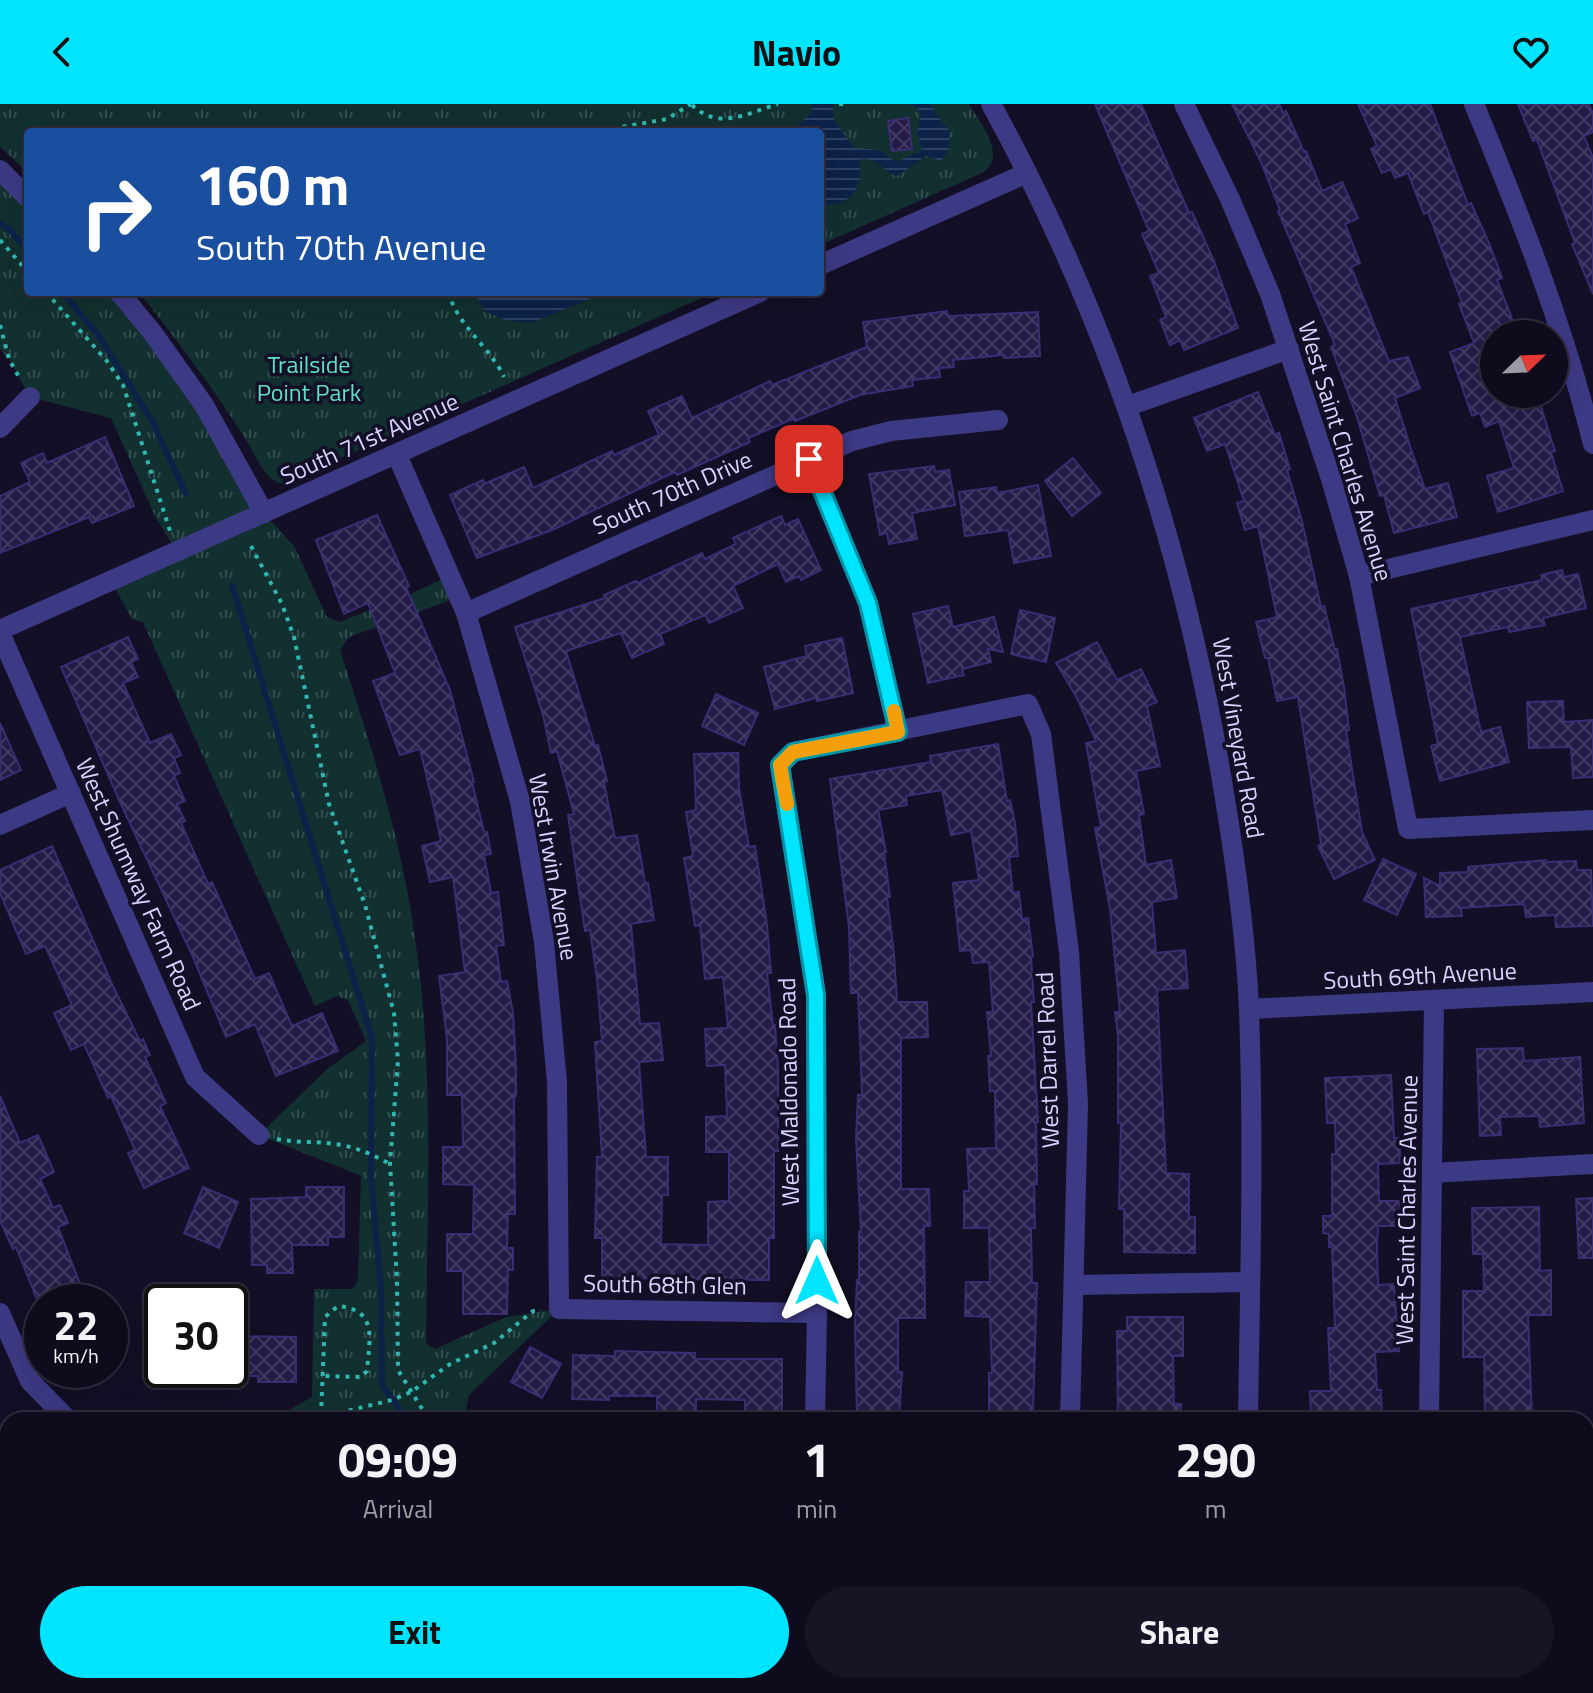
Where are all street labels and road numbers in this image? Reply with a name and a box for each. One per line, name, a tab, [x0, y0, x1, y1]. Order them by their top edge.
street label: West Saint Charles Avenue	[1289, 317, 1403, 585]
street label: South 71st Avenue	[274, 383, 464, 493]
street label: South 70th Drive	[587, 441, 757, 543]
street label: West Vineyard Road	[1204, 635, 1274, 841]
street label: West Shumway Farm Road	[67, 752, 211, 1016]
street label: West Irwin Avenue	[520, 771, 588, 963]
street label: South 69th Avenue	[1322, 952, 1518, 998]
street label: West Darrel Road	[1026, 971, 1068, 1149]
street label: West Maldonado Road	[768, 978, 808, 1206]
street label: West Saint Charles Avenue	[1386, 1075, 1426, 1345]
street label: South 68th Glen	[583, 1265, 747, 1303]

